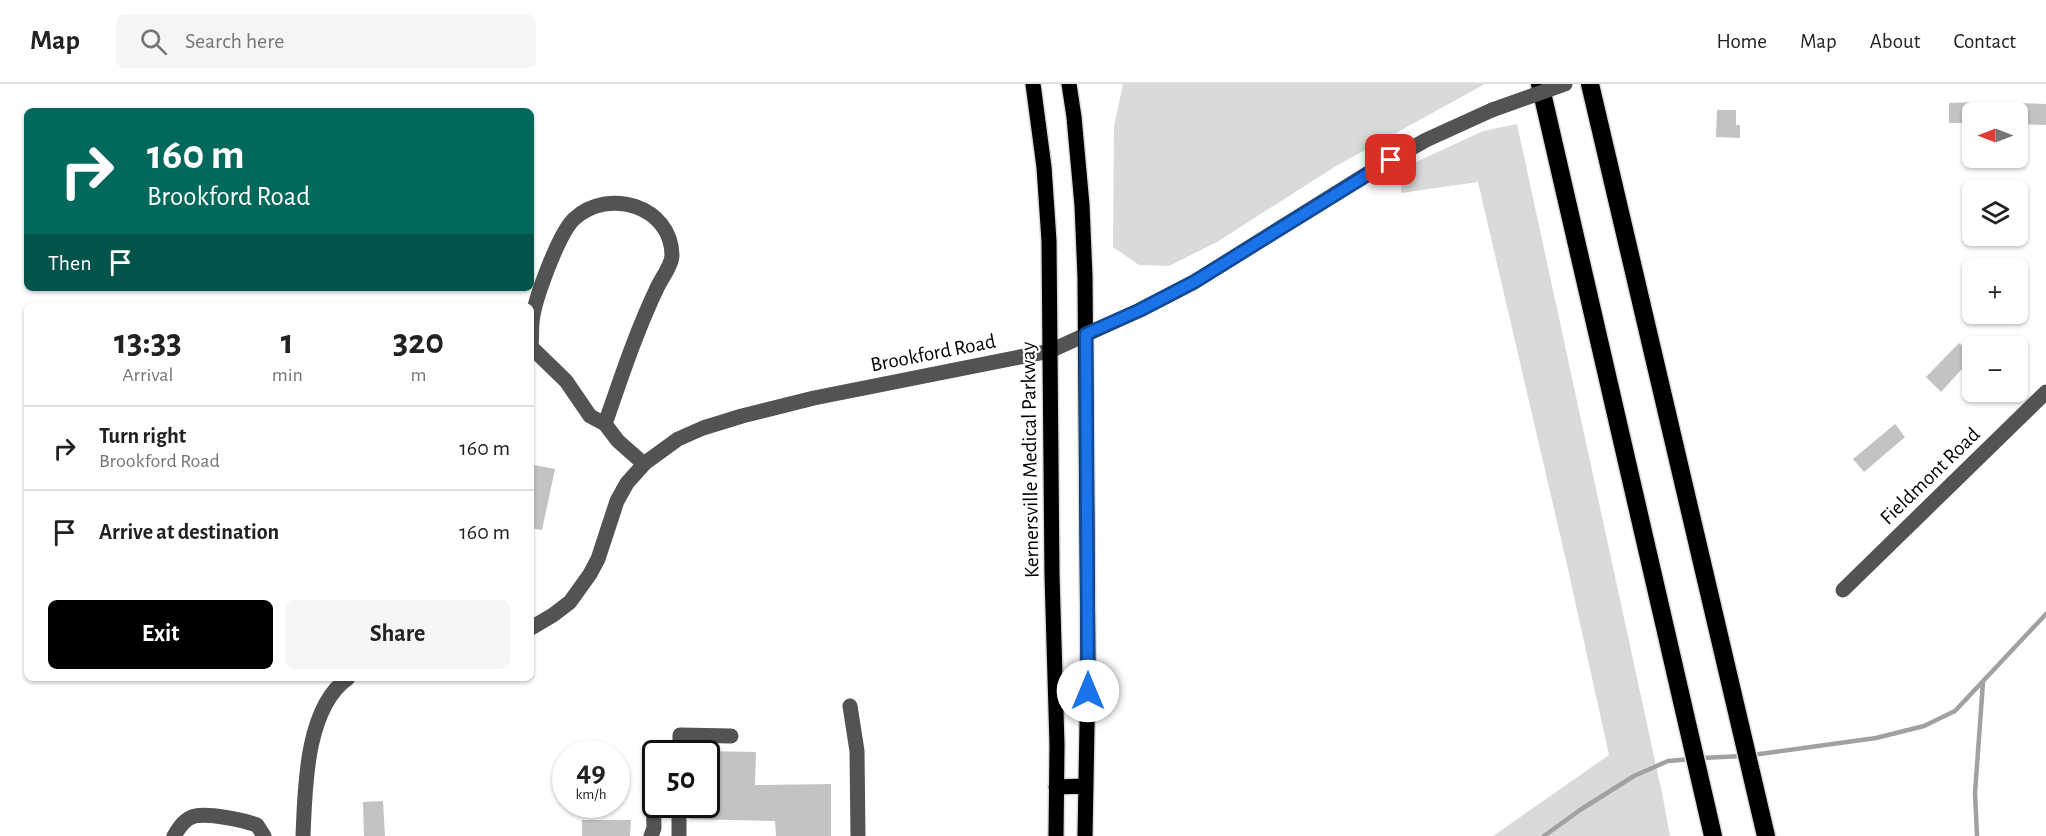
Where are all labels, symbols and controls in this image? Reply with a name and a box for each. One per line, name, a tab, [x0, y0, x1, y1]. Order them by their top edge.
search box	[116, 14, 536, 68]
icon: search	[137, 25, 170, 58]
text: Map	[30, 27, 80, 55]
text: Search here	[185, 30, 284, 52]
text: Home	[1716, 31, 1767, 52]
text: Map	[1800, 31, 1837, 52]
text: About	[1870, 31, 1920, 52]
text: Contact	[1953, 31, 2016, 52]
north arrow	[1962, 102, 2028, 168]
map controls	[1962, 102, 2028, 402]
icon: right	[48, 132, 126, 210]
text: 160 m	[147, 134, 245, 176]
pin	[1365, 134, 1416, 185]
icon: arrive	[1374, 143, 1407, 176]
button: layers	[1962, 180, 2028, 246]
text: Brookford Road	[147, 183, 310, 210]
icon: arrive	[104, 246, 137, 279]
text: Then	[48, 252, 92, 274]
button: +	[1962, 258, 2028, 324]
text: 13:33	[114, 324, 182, 360]
text: 1	[281, 324, 294, 360]
text: 320	[393, 324, 444, 360]
street label: Brookford Road	[869, 331, 997, 375]
button: −	[1962, 336, 2028, 402]
street label: Kernersville Medical Parkway	[1017, 342, 1043, 578]
text: Arrival	[122, 365, 174, 385]
text: min	[272, 365, 303, 385]
text: m	[410, 365, 426, 385]
street label: Fieldmont Road	[1876, 423, 1984, 529]
text: Turn right	[99, 425, 186, 447]
icon: right	[48, 432, 81, 465]
text: 160 m	[459, 437, 510, 459]
text: Brookford Road	[99, 451, 220, 471]
icon: arrive	[48, 516, 81, 549]
text: Arrive at destination	[99, 521, 279, 543]
text: 160 m	[459, 521, 510, 543]
button: Exit	[48, 600, 273, 669]
button: Share	[285, 600, 510, 669]
position arrow	[1056, 659, 1120, 723]
speed limit sign: 50	[642, 740, 720, 818]
text: 49	[576, 757, 606, 787]
text: km/h	[576, 787, 606, 802]

